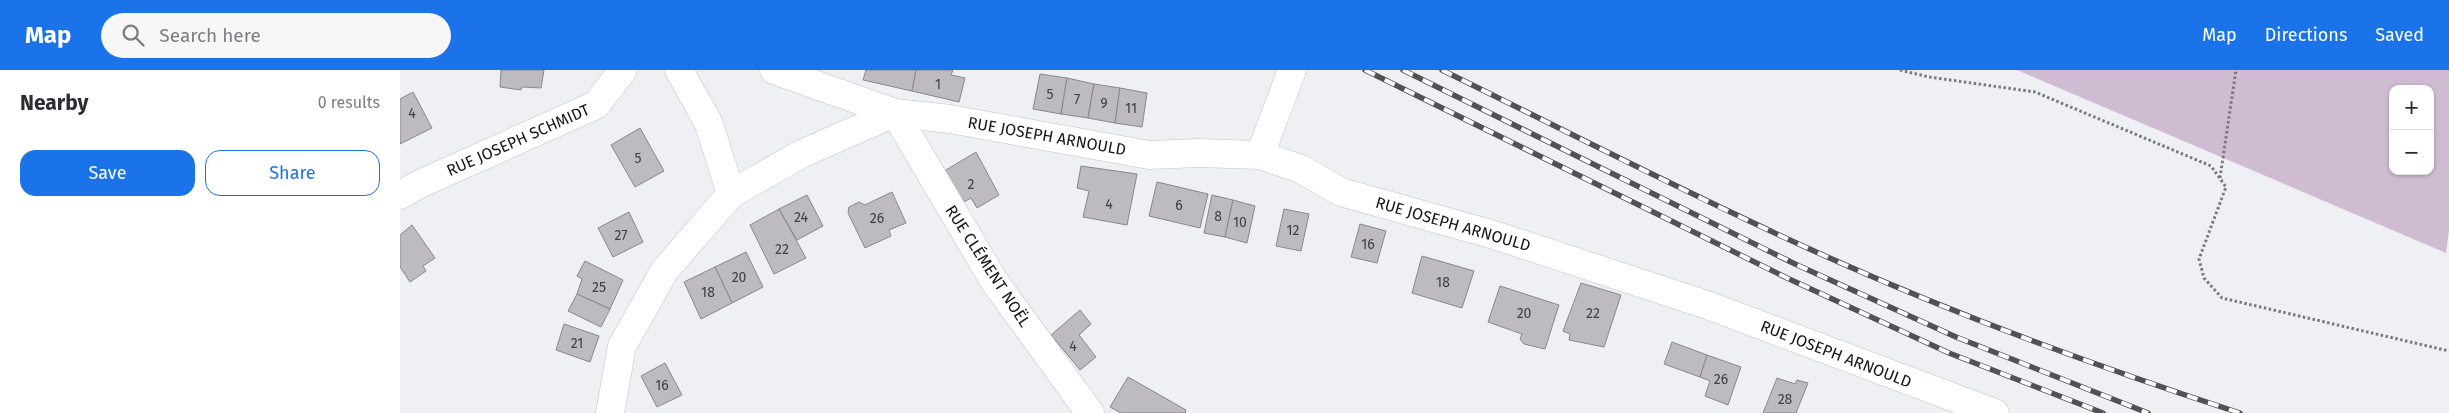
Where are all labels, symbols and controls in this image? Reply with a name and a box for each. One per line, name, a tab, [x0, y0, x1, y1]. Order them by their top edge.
search box	[101, 13, 451, 58]
text: Map	[25, 21, 71, 49]
icon: search	[119, 21, 147, 49]
text: Search here	[159, 24, 261, 47]
text: Map	[2202, 24, 2237, 46]
text: Directions	[2265, 24, 2347, 46]
text: Saved	[2375, 24, 2424, 46]
house number: 1	[935, 76, 941, 93]
map controls	[2389, 85, 2434, 175]
button: +	[2389, 85, 2434, 130]
house number: 5	[1046, 86, 1054, 103]
text: Nearby	[20, 90, 88, 116]
house number: 7	[1074, 91, 1080, 108]
text: 0 results	[318, 93, 380, 112]
house number: 9	[1100, 95, 1108, 112]
street label: RUE JOSEPH SCHMIDT	[444, 100, 593, 180]
house number: 11	[1125, 100, 1137, 117]
house number: 4	[408, 105, 416, 122]
street label: RUE JOSEPH ARNOULD	[966, 113, 1128, 159]
button: −	[2389, 130, 2434, 175]
button: Save	[20, 150, 195, 196]
button: Share	[205, 150, 380, 196]
house number: 5	[634, 150, 642, 167]
house number: 2	[968, 176, 975, 193]
street label: RUE JOSEPH ARNOULD	[1373, 193, 1533, 255]
house number: 4	[1105, 196, 1113, 213]
house number: 6	[1175, 197, 1183, 214]
street label: RUE CLÉMENT NOËL	[942, 201, 1035, 330]
house number: 8	[1214, 208, 1222, 225]
house number: 24	[794, 209, 809, 226]
house number: 26	[870, 210, 884, 227]
house number: 10	[1233, 214, 1247, 231]
house number: 12	[1287, 222, 1300, 239]
house number: 27	[614, 227, 628, 244]
house number: 16	[1361, 236, 1375, 253]
house number: 22	[775, 241, 789, 258]
house number: 20	[732, 269, 747, 286]
house number: 18	[1436, 274, 1450, 291]
house number: 25	[592, 279, 606, 296]
house number: 18	[701, 284, 715, 301]
house number: 20	[1517, 305, 1532, 322]
house number: 22	[1586, 305, 1600, 322]
street label: RUE JOSEPH ARNOULD	[1758, 316, 1914, 392]
house number: 21	[571, 335, 583, 352]
house number: 4	[1069, 338, 1077, 355]
house number: 26	[1714, 371, 1728, 388]
house number: 16	[655, 377, 669, 394]
house number: 28	[1778, 391, 1793, 408]

